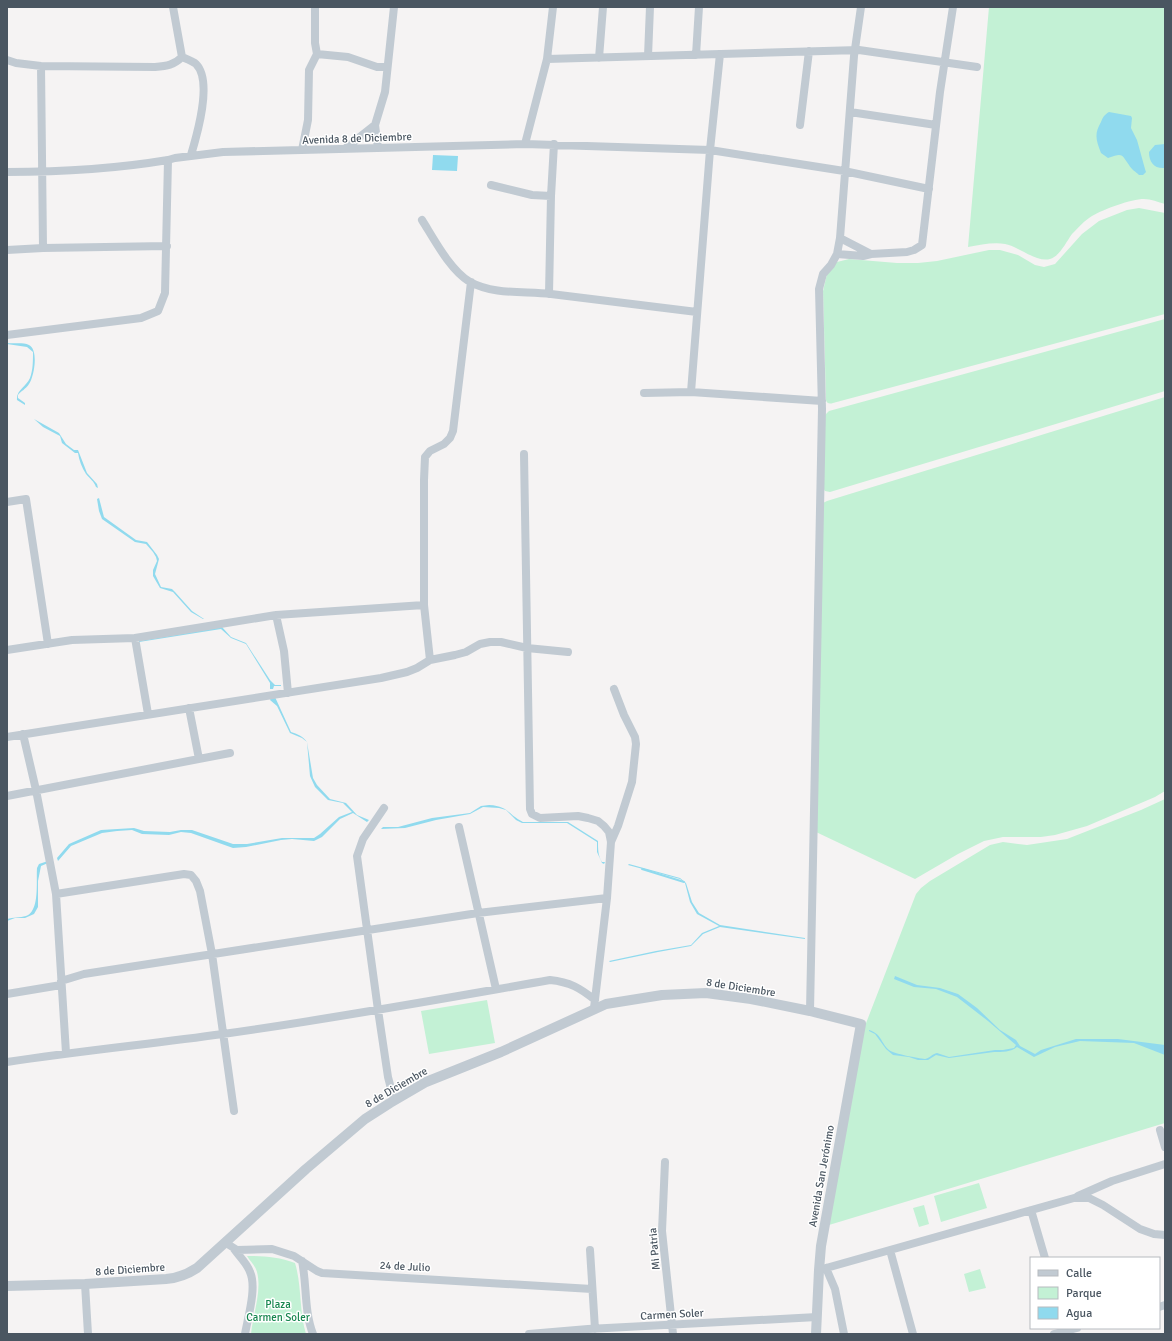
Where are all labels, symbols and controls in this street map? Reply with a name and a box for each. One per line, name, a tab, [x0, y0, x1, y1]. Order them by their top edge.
street label: Avenida 8 de Diciembre	[302, 130, 412, 147]
street label: 8 de Diciembre	[705, 976, 776, 999]
street label: 8 de Diciembre	[363, 1064, 430, 1111]
street label: Avenida San Jerónimo	[806, 1124, 837, 1228]
street label: Mi Patria	[646, 1227, 663, 1271]
legend	[1030, 1257, 1160, 1329]
street label: 24 de Julio	[379, 1259, 431, 1274]
street label: 8 de Diciembre	[95, 1261, 165, 1278]
text: Calle	[1066, 1266, 1092, 1281]
text: Parque	[1066, 1286, 1102, 1301]
park label: Plaza Carmen Soler	[246, 1298, 310, 1324]
street label: Carmen Soler	[640, 1306, 704, 1323]
text: Agua	[1066, 1306, 1092, 1321]

